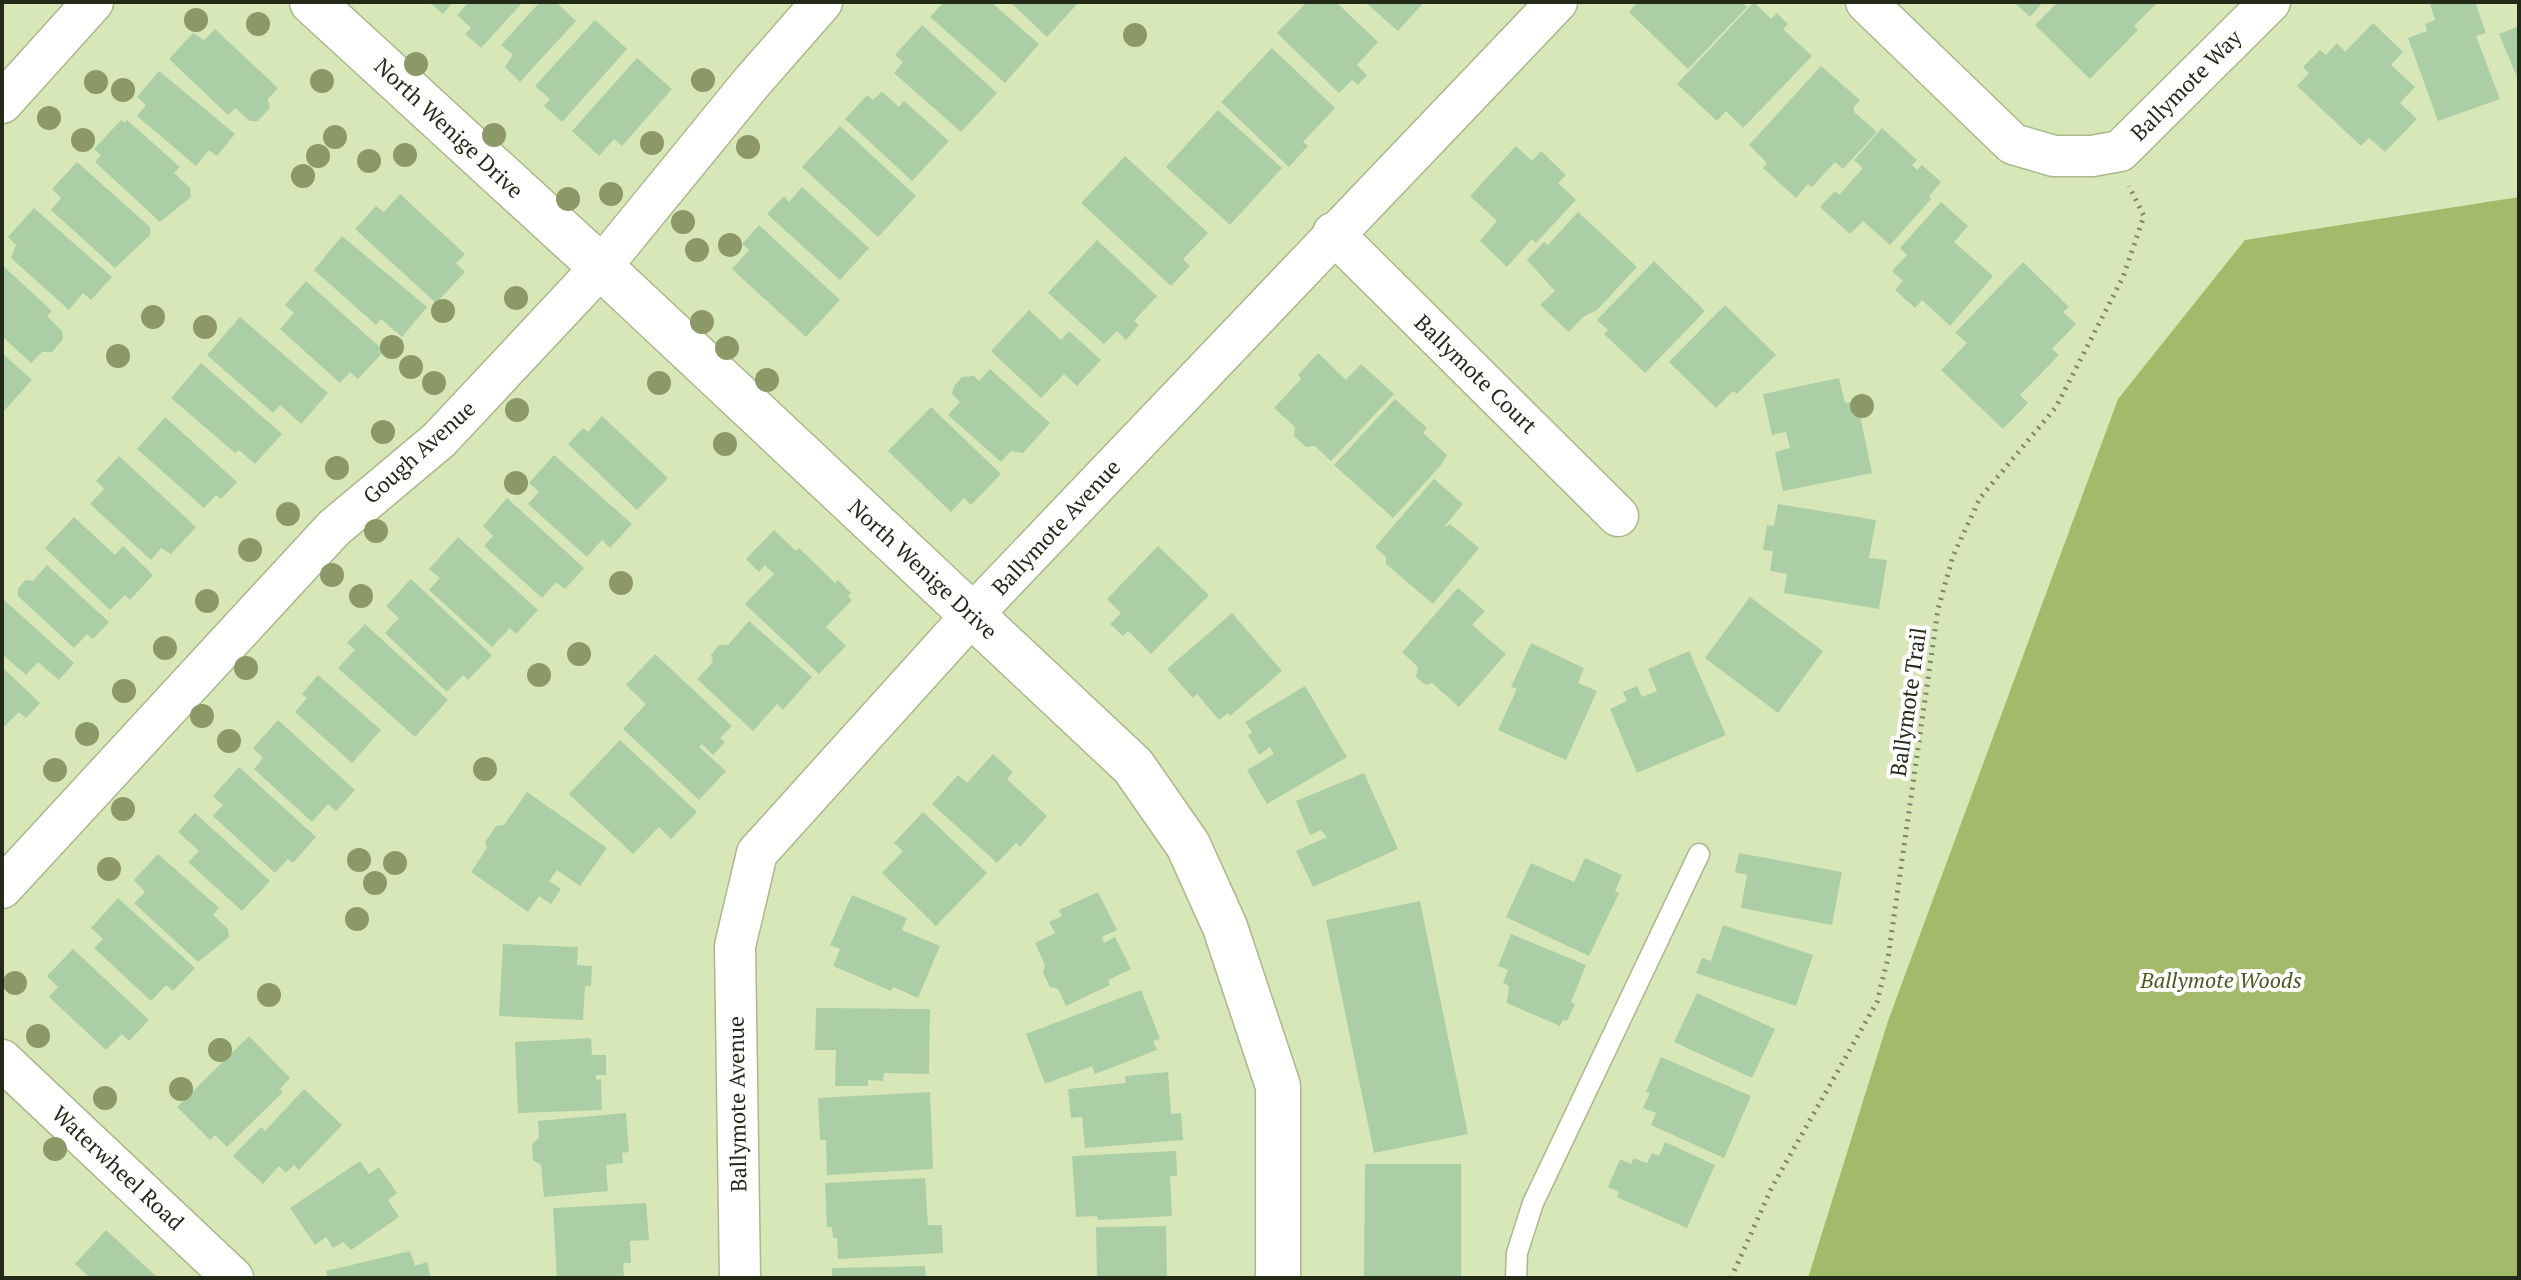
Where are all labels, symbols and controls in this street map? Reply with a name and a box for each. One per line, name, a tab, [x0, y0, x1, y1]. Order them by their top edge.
street label: Ballymote Way	[2124, 22, 2248, 146]
street label: North Wenige Drive	[369, 51, 530, 204]
street label: Ballymote Court	[1409, 308, 1544, 439]
street label: Gough Avenue	[356, 394, 481, 510]
street label: Ballymote Avenue	[985, 452, 1126, 601]
street label: North Wenige Drive	[843, 492, 1004, 645]
street label: Ballymote Trail	[1883, 626, 1932, 778]
park label: Ballymote Woods	[2139, 965, 2302, 994]
street label: Ballymote Avenue	[720, 1016, 753, 1192]
street label: Waterwheel Road	[46, 1099, 190, 1236]

